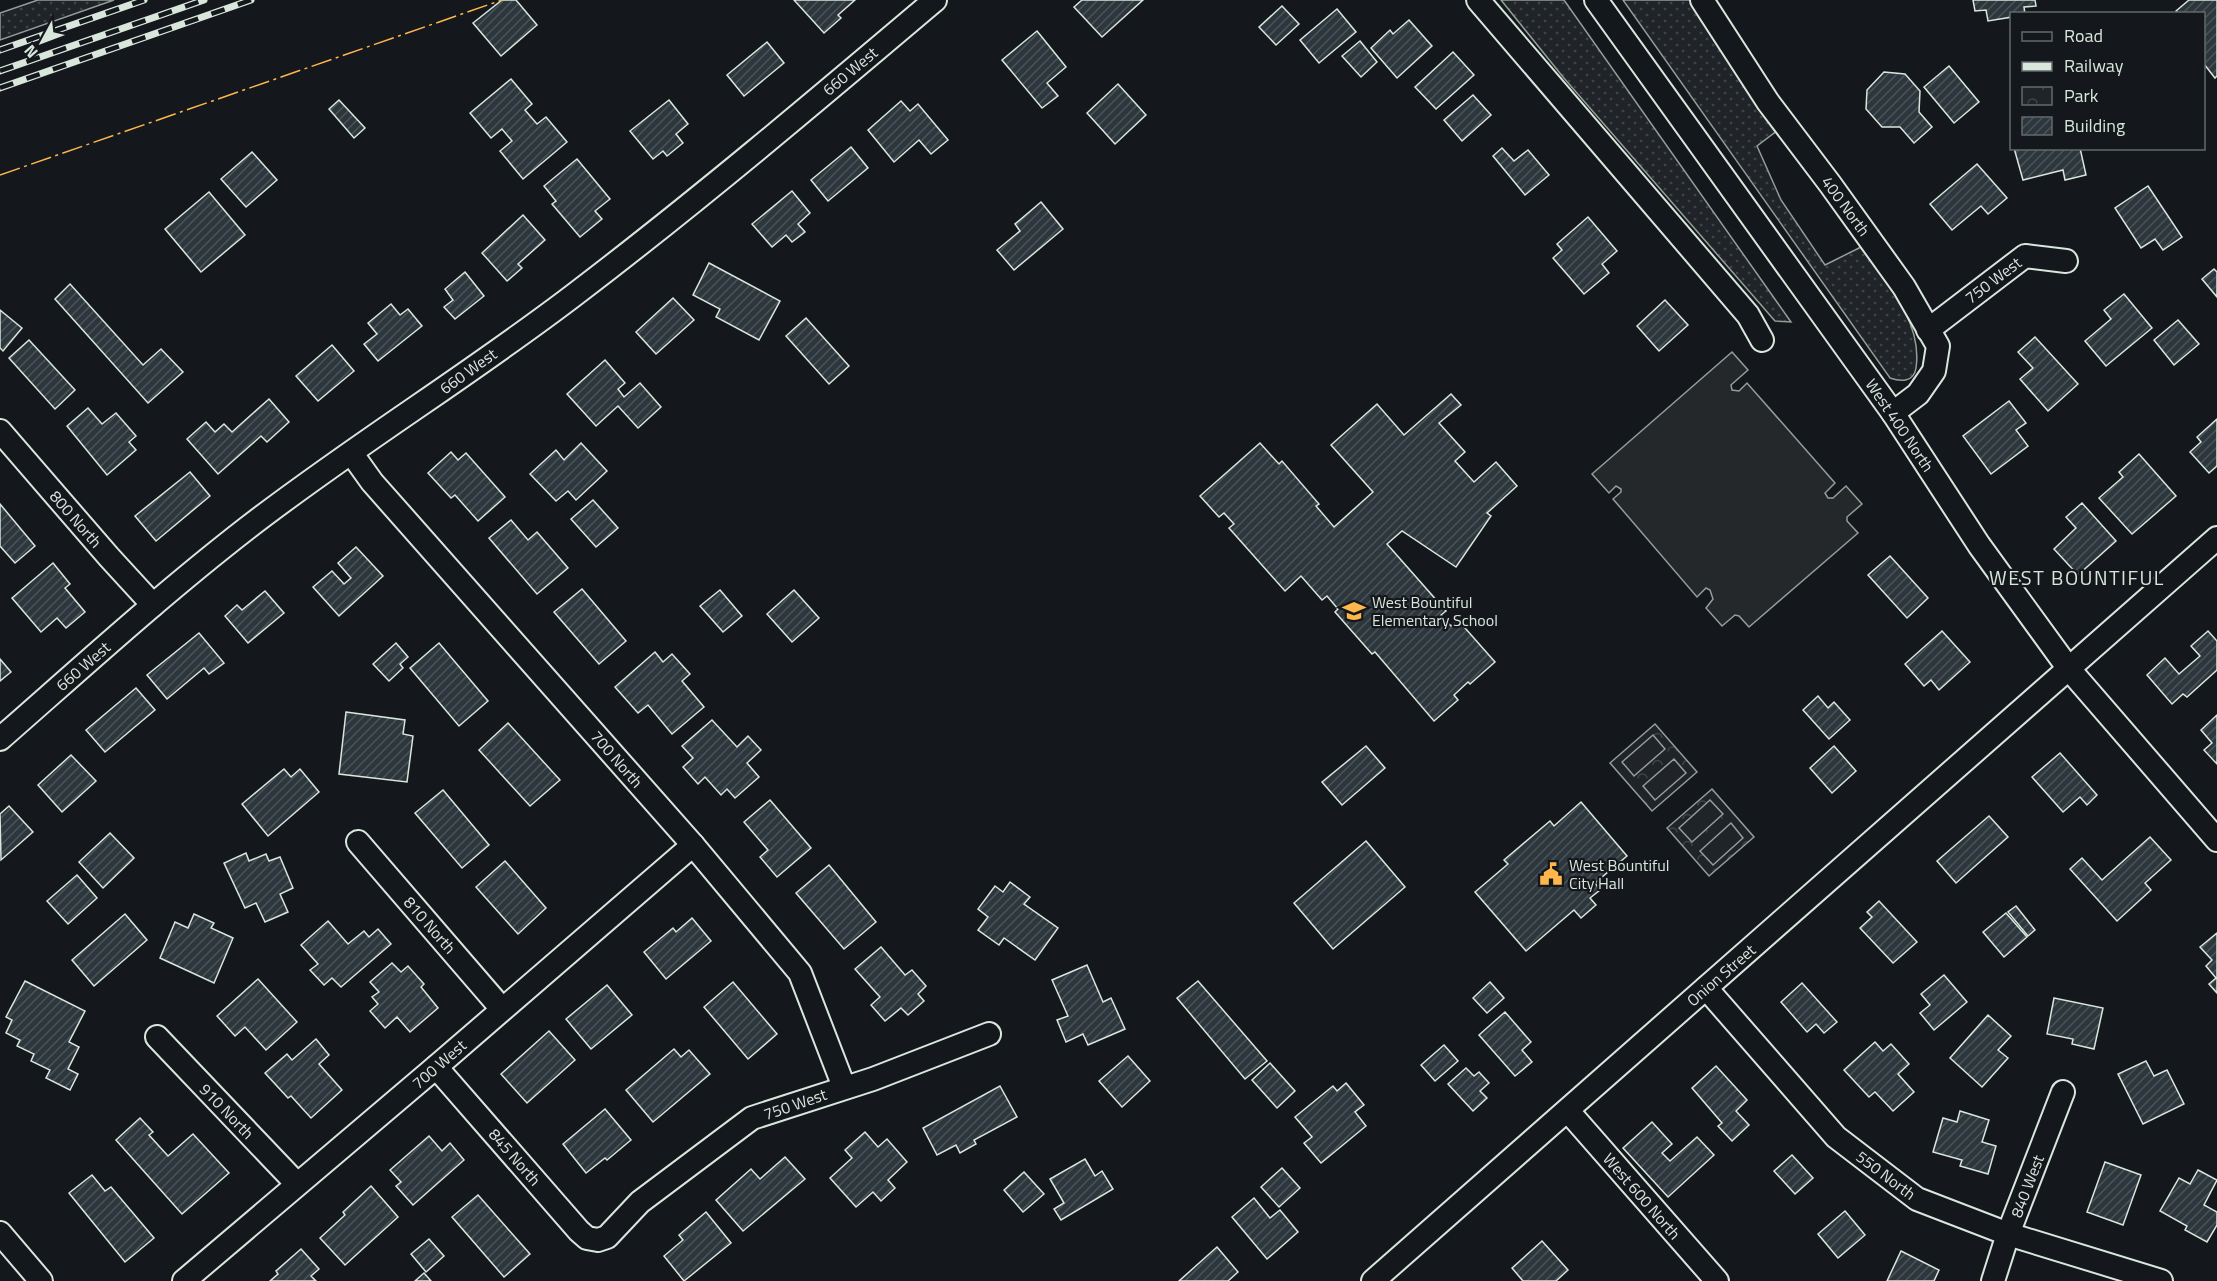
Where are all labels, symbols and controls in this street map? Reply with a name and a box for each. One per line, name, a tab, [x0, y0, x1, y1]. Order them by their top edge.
north arrow	[12, 12, 72, 72]
legend	[2010, 12, 2205, 150]
text: Road	[2064, 22, 2103, 49]
text: N	[18, 40, 43, 64]
street label: 660 West	[817, 41, 883, 101]
text: Railway	[2064, 52, 2124, 79]
text: Park	[2064, 82, 2099, 109]
text: Building	[2064, 112, 2125, 139]
street label: 400 North	[1816, 171, 1876, 241]
street label: 750 West	[1960, 251, 2027, 309]
street label: 660 West	[434, 342, 502, 400]
street label: West 400 North	[1860, 374, 1940, 476]
street label: 800 North	[44, 485, 108, 553]
district label: WEST BOUNTIFUL	[1989, 562, 2165, 593]
place label: West Bountiful Elementary School	[1372, 590, 1498, 632]
school or university icon: West Bountiful Elementary School	[1341, 598, 1367, 624]
street label: 660 West	[50, 635, 116, 697]
street label: 700 North	[585, 725, 649, 793]
place label: West Bountiful City Hall	[1569, 853, 1669, 895]
public building icon: West Bountiful City Hall	[1538, 861, 1564, 887]
street label: 810 North	[398, 891, 462, 959]
street label: Onion Street	[1681, 938, 1761, 1012]
street label: 700 West	[406, 1033, 472, 1095]
street label: 910 North	[194, 1078, 260, 1144]
street label: 750 West	[760, 1082, 830, 1126]
street label: 845 North	[483, 1123, 547, 1191]
street label: 550 North	[1851, 1145, 1921, 1205]
street label: West 600 North	[1598, 1147, 1686, 1245]
street label: 840 West	[2004, 1151, 2050, 1221]

